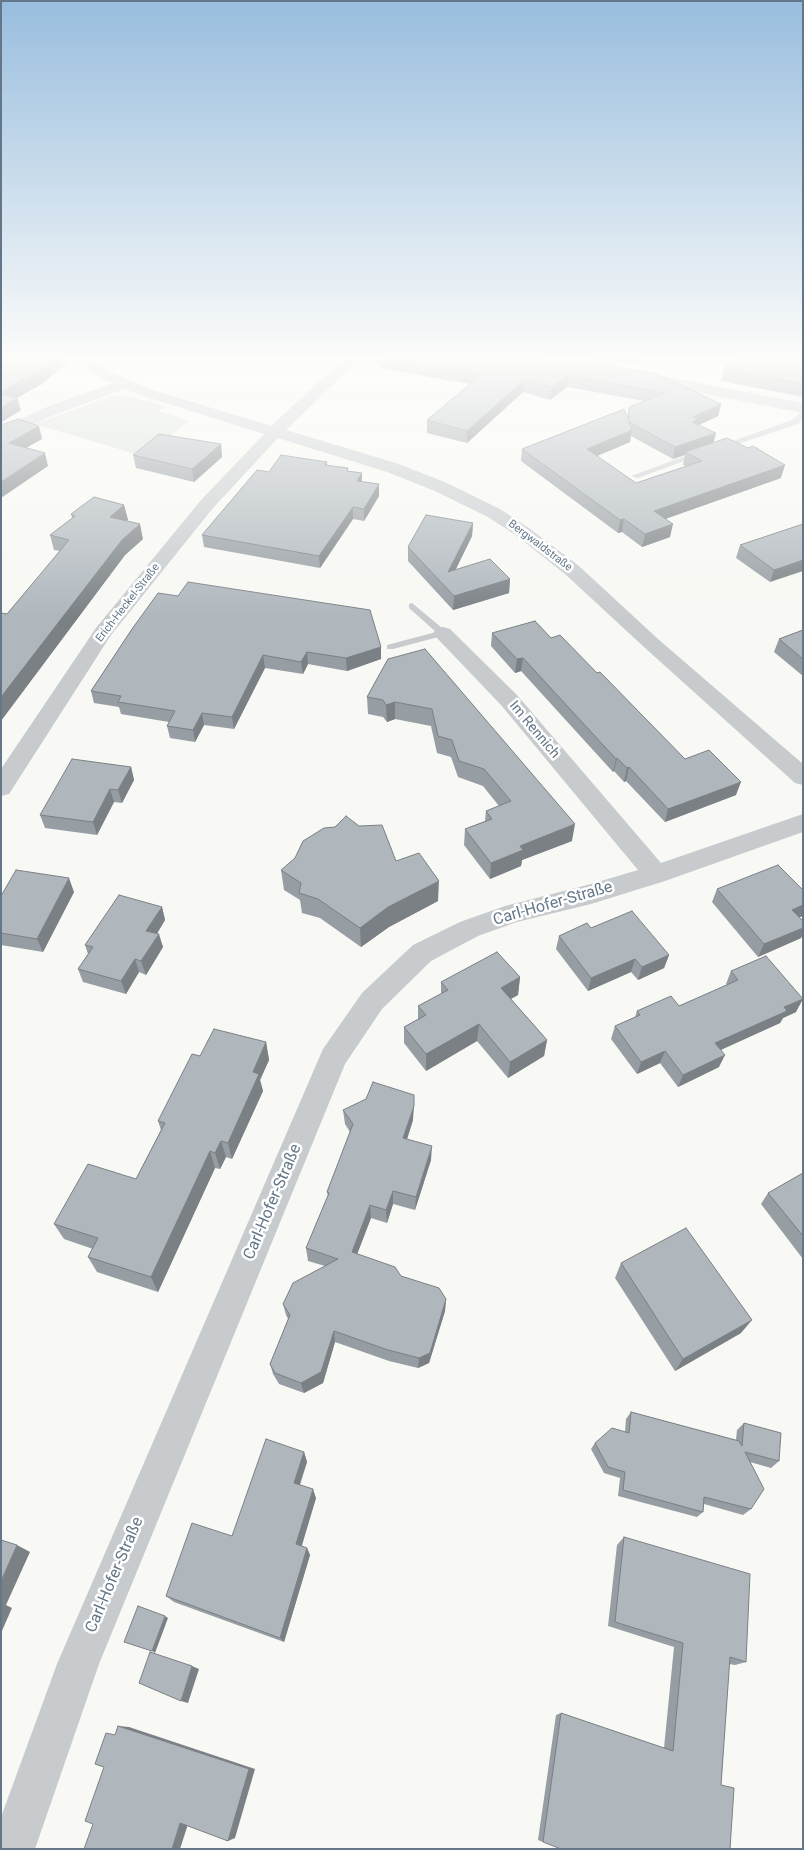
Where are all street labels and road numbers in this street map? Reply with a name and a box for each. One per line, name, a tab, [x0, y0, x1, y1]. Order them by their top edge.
street label: Bergwaldstraße	[505, 518, 575, 574]
street label: Erich-Heckel-Straße	[93, 561, 163, 645]
street label: Im Rennich	[505, 698, 563, 762]
street label: Carl-Hofer-Straße	[491, 878, 615, 930]
street label: Carl-Hofer-Straße	[240, 1141, 306, 1263]
street label: Carl-Hofer-Straße	[82, 1514, 148, 1636]

